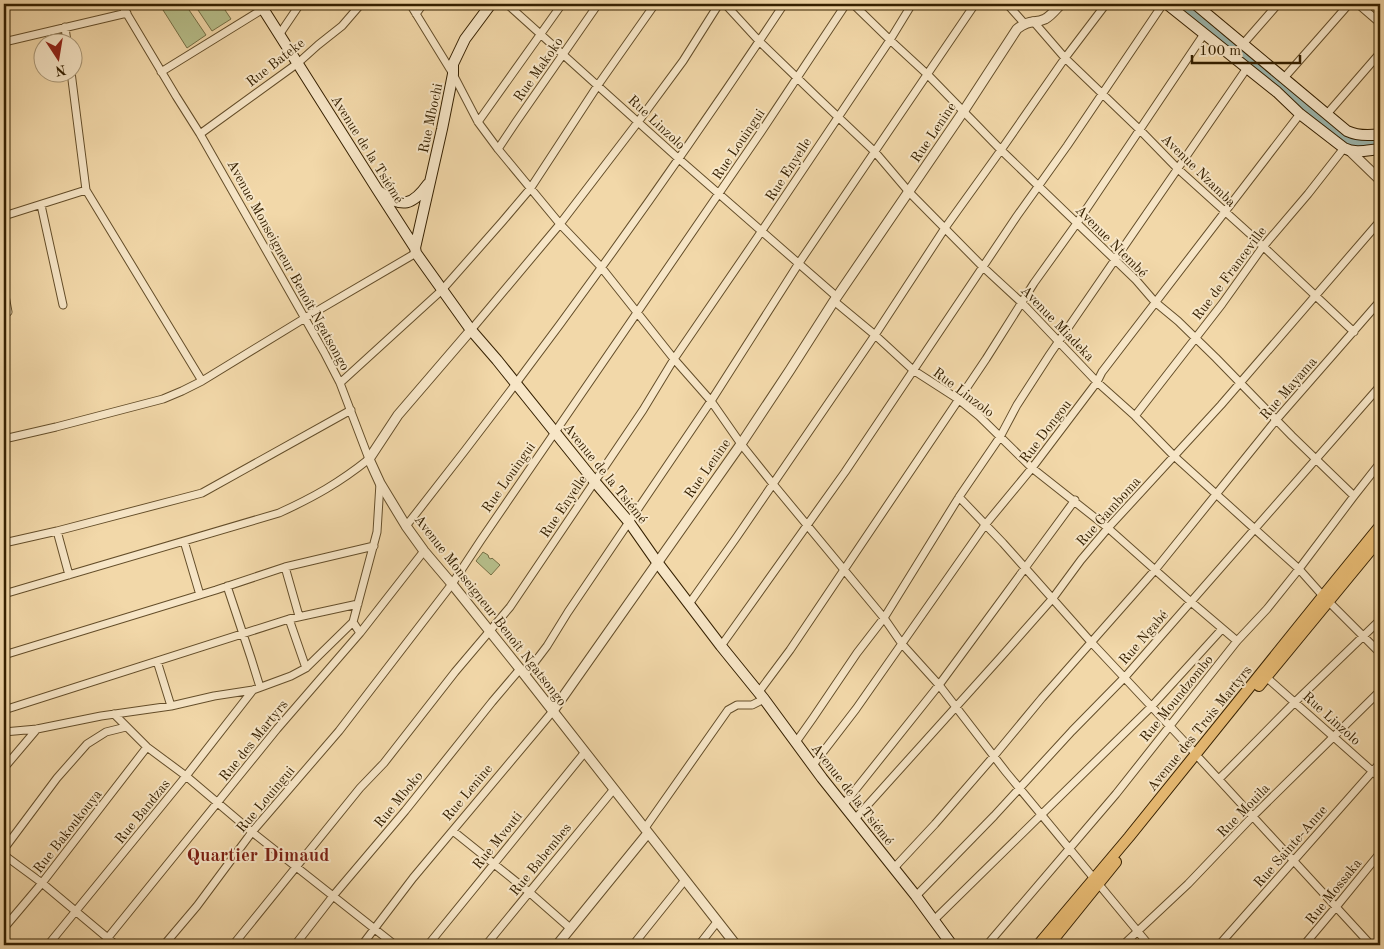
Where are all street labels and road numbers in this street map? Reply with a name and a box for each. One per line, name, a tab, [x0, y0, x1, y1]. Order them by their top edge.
street label: Rue Makoko	[512, 35, 566, 104]
street label: Rue Bateke	[244, 36, 307, 90]
street label: Rue Mbochi	[417, 82, 445, 154]
street label: Avenue de la Tsiémé	[328, 93, 406, 206]
street label: Rue Linzolo	[625, 93, 688, 153]
street label: Rue Lenine	[909, 100, 959, 165]
street label: Rue Louingui	[710, 107, 768, 182]
street label: Avenue Nzamba	[1158, 132, 1238, 210]
street label: Rue Enyelle	[763, 135, 814, 204]
street label: Avenue Monseigneur Benoît Ngatsongo	[224, 158, 352, 373]
street label: Avenue Ntembé	[1073, 203, 1150, 280]
street label: Rue de Franceville	[1190, 224, 1269, 323]
street label: Avenue Miadeka	[1018, 283, 1097, 364]
street label: Rue Mayama	[1258, 354, 1320, 423]
street label: Rue Linzolo	[930, 365, 997, 420]
street label: Rue Dongou	[1018, 397, 1074, 466]
street label: Avenue de la Tsiémé	[561, 421, 650, 526]
street label: Rue Lenine	[682, 436, 733, 501]
street label: Rue Louingui	[480, 440, 538, 515]
street label: Rue Enyelle	[538, 473, 590, 540]
street label: Rue Gamboma	[1074, 474, 1143, 549]
street label: Avenue Monseigneur Benoît Ngatsongo	[411, 512, 569, 709]
street label: Rue Ngabé	[1117, 608, 1171, 667]
street label: Rue Moundzombo	[1138, 653, 1216, 745]
street label: Avenue des Trois Martyrs	[1145, 663, 1255, 794]
street label: Rue Linzolo	[1300, 689, 1363, 748]
street label: Rue des Martyrs	[217, 697, 291, 784]
street label: Avenue de la Tsiémé	[808, 741, 896, 848]
street label: Rue Lenine	[440, 762, 495, 824]
street label: Rue Louingui	[234, 764, 298, 835]
street label: Rue Mboko	[372, 769, 426, 830]
street label: Rue Bandzas	[113, 777, 173, 847]
street label: Rue Mouila	[1215, 781, 1273, 840]
street label: Rue Bakoukouya	[31, 787, 105, 876]
street label: Rue Sainte-Anne	[1251, 803, 1330, 890]
street label: Rue Mvouti	[470, 809, 525, 872]
street label: Rue Babembes	[507, 821, 574, 899]
street label: Rue Mossaka	[1303, 856, 1364, 927]

